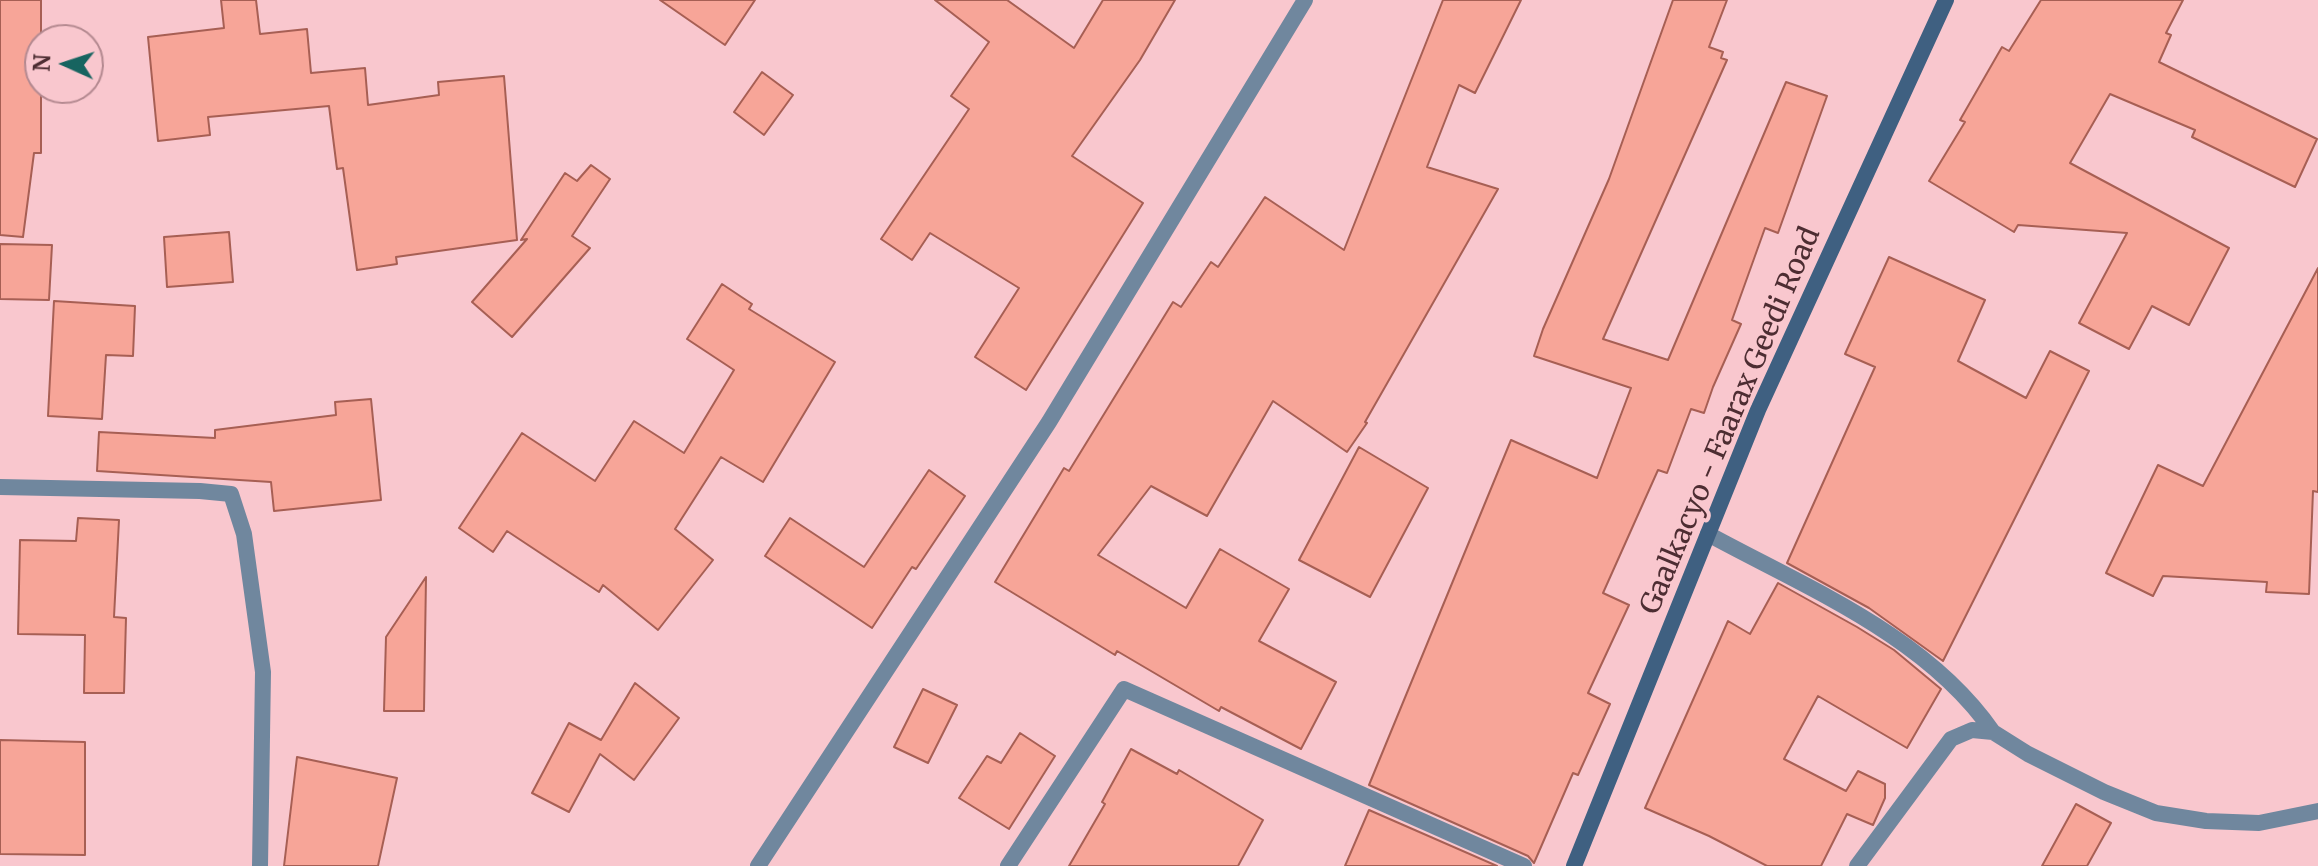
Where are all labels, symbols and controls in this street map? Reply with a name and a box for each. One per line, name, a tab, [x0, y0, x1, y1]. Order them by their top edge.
north arrow	[24, 24, 104, 104]
text: N	[28, 53, 56, 72]
street label: Gaalkacyo - Faarax Geedi Road	[1634, 222, 1828, 620]

